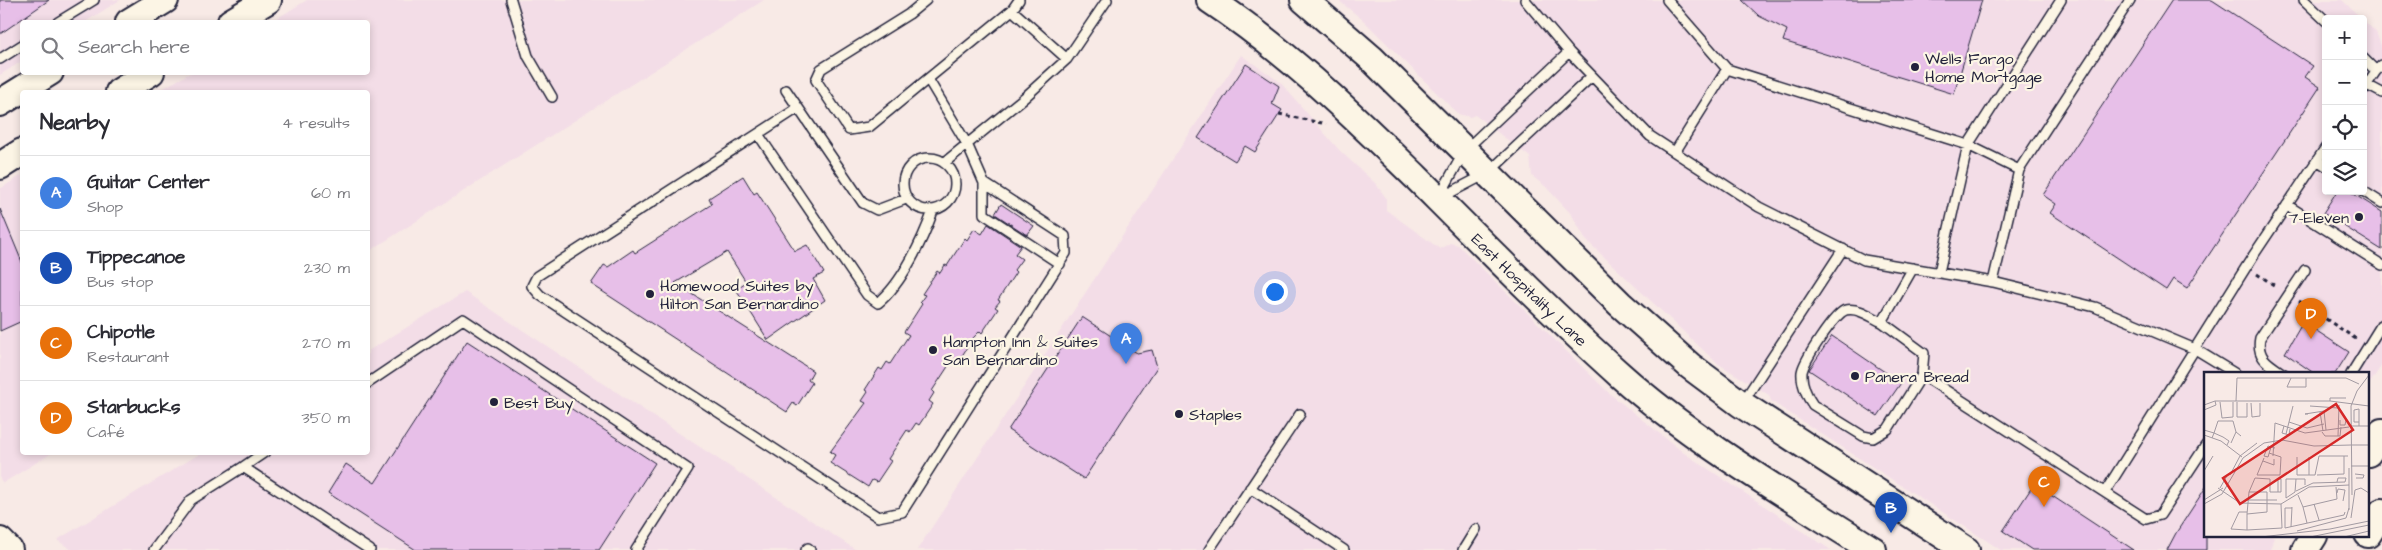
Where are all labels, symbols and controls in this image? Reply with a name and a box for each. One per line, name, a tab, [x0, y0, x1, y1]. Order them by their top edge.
map controls	[2322, 15, 2367, 195]
button: +	[2322, 15, 2367, 60]
search box	[20, 20, 370, 75]
icon: search	[38, 34, 66, 62]
text: Search here	[78, 34, 190, 61]
place label: Wells Fargo Home Mortgage	[1925, 48, 2042, 89]
button: −	[2322, 60, 2367, 105]
marker: Wells Fargo Home Mortgage	[1909, 61, 1921, 73]
button: locate	[2322, 105, 2367, 150]
text: Nearby	[40, 108, 110, 137]
text: 4 results	[282, 112, 350, 134]
button: layers	[2322, 150, 2367, 195]
text: Guitar Center	[87, 169, 210, 196]
text: A	[51, 182, 61, 204]
text: 60 m	[311, 182, 350, 204]
text: Shop	[87, 196, 123, 218]
place label: 7-Eleven	[2289, 207, 2349, 229]
marker: 7-Eleven	[2353, 211, 2365, 223]
street label: East Hospitality Lane	[1466, 229, 1592, 352]
text: Tippecanoe	[87, 244, 185, 271]
text: B	[50, 257, 62, 279]
text: 230 m	[304, 257, 350, 279]
text: Bus stop	[87, 271, 153, 293]
place label: Homewood Suites by Hilton San Bernardino	[660, 275, 819, 315]
your location	[1262, 279, 1288, 305]
marker: Homewood Suites by Hilton San Bernardino	[644, 288, 656, 300]
pin: D	[2295, 298, 2327, 339]
text: Chipotle	[87, 319, 155, 346]
pin: A	[1110, 323, 1142, 364]
place label: Hampton Inn & Suites San Bernardino	[943, 331, 1098, 371]
text: C	[50, 332, 62, 354]
text: 270 m	[302, 332, 350, 354]
marker: Hampton Inn & Suites San Bernardino	[927, 344, 939, 356]
text: Restaurant	[87, 346, 169, 368]
place label: Panera Bread	[1865, 366, 1969, 388]
marker: Panera Bread	[1849, 370, 1861, 382]
inset map	[2204, 372, 2370, 538]
place label: Best Buy	[504, 392, 573, 415]
text: Starbucks	[87, 394, 181, 421]
marker: Best Buy	[488, 396, 500, 408]
place label: Staples	[1189, 404, 1242, 426]
text: D	[51, 407, 61, 429]
text: 350 m	[302, 407, 350, 429]
marker: Staples	[1173, 408, 1185, 420]
text: Café	[87, 421, 125, 443]
pin: C	[2028, 466, 2060, 507]
pin: B	[1875, 492, 1907, 533]

